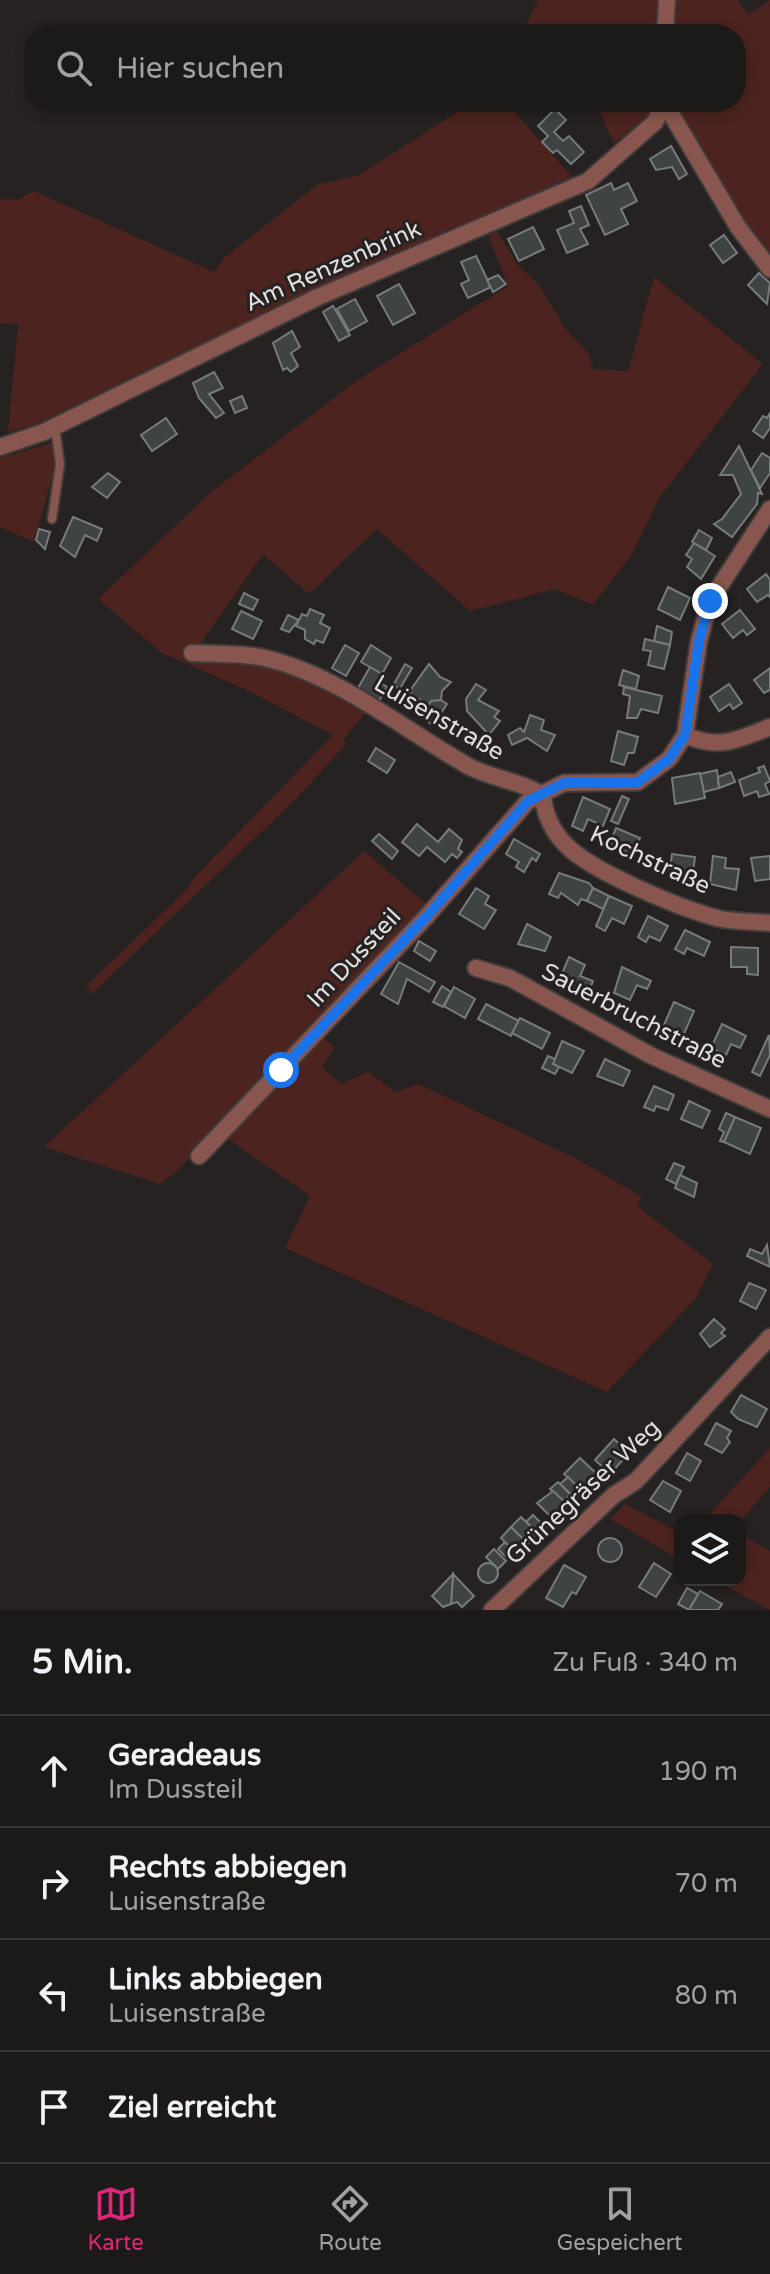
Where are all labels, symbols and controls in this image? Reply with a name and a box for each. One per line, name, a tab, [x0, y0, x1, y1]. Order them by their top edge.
search box	[24, 24, 746, 112]
icon: search	[52, 46, 96, 90]
text: Hier suchen	[116, 50, 284, 87]
street label: Am Renzenbrink	[241, 214, 425, 318]
route end	[692, 583, 728, 619]
street label: Luisenstraße	[369, 669, 509, 767]
street label: Kochstraße	[585, 819, 715, 901]
street label: Im Dussteil	[301, 902, 407, 1014]
street label: Sauerbruchstraße	[537, 957, 731, 1075]
route start	[263, 1052, 299, 1088]
street label: Grünegräser Weg	[500, 1413, 666, 1571]
map controls	[674, 1514, 746, 1586]
button: layers	[674, 1514, 746, 1586]
text: 5 Min.	[32, 1642, 133, 1683]
text: Zu Fuß · 340 m	[552, 1647, 738, 1678]
text: Geradeaus	[108, 1737, 261, 1774]
icon: ahead	[32, 1749, 76, 1793]
text: 190 m	[658, 1756, 738, 1787]
text: Im Dussteil	[108, 1774, 243, 1805]
text: Rechts abbiegen	[108, 1849, 347, 1886]
icon: right	[32, 1861, 76, 1905]
text: 70 m	[675, 1868, 738, 1899]
text: Luisenstraße	[108, 1886, 266, 1917]
text: Links abbiegen	[108, 1961, 323, 1998]
icon: left	[32, 1973, 76, 2017]
text: 80 m	[675, 1980, 738, 2011]
text: Luisenstraße	[108, 1998, 266, 2029]
icon: arrive	[32, 2085, 76, 2129]
text: Ziel erreicht	[108, 2089, 276, 2126]
tab: Karte	[87, 2182, 144, 2256]
tab: Route	[319, 2182, 382, 2256]
tab: Gespeichert	[557, 2182, 683, 2256]

